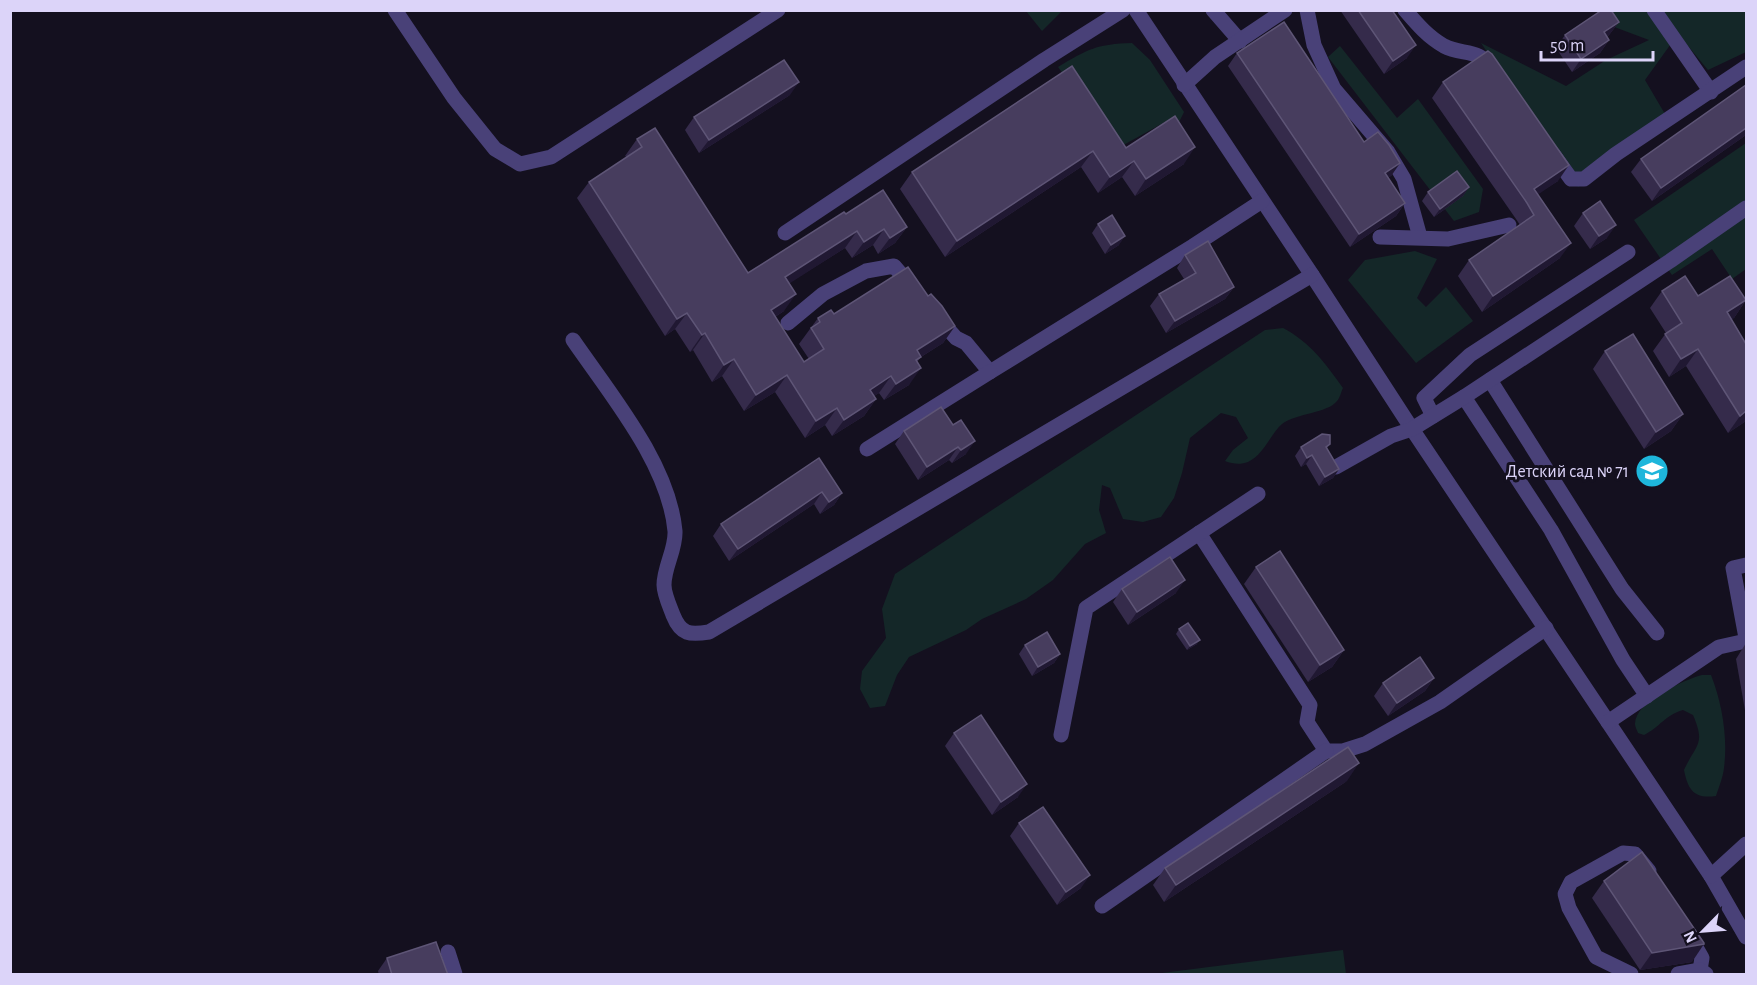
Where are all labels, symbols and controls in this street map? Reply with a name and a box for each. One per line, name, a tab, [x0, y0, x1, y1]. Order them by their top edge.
scale bar	[1541, 24, 1654, 62]
text: 50 m	[1550, 37, 1584, 55]
school or university icon: Детский сад № 71	[1634, 453, 1670, 489]
place label: Детский сад № 71	[1506, 463, 1629, 481]
north arrow	[1673, 901, 1733, 961]
text: N	[1681, 928, 1700, 945]

